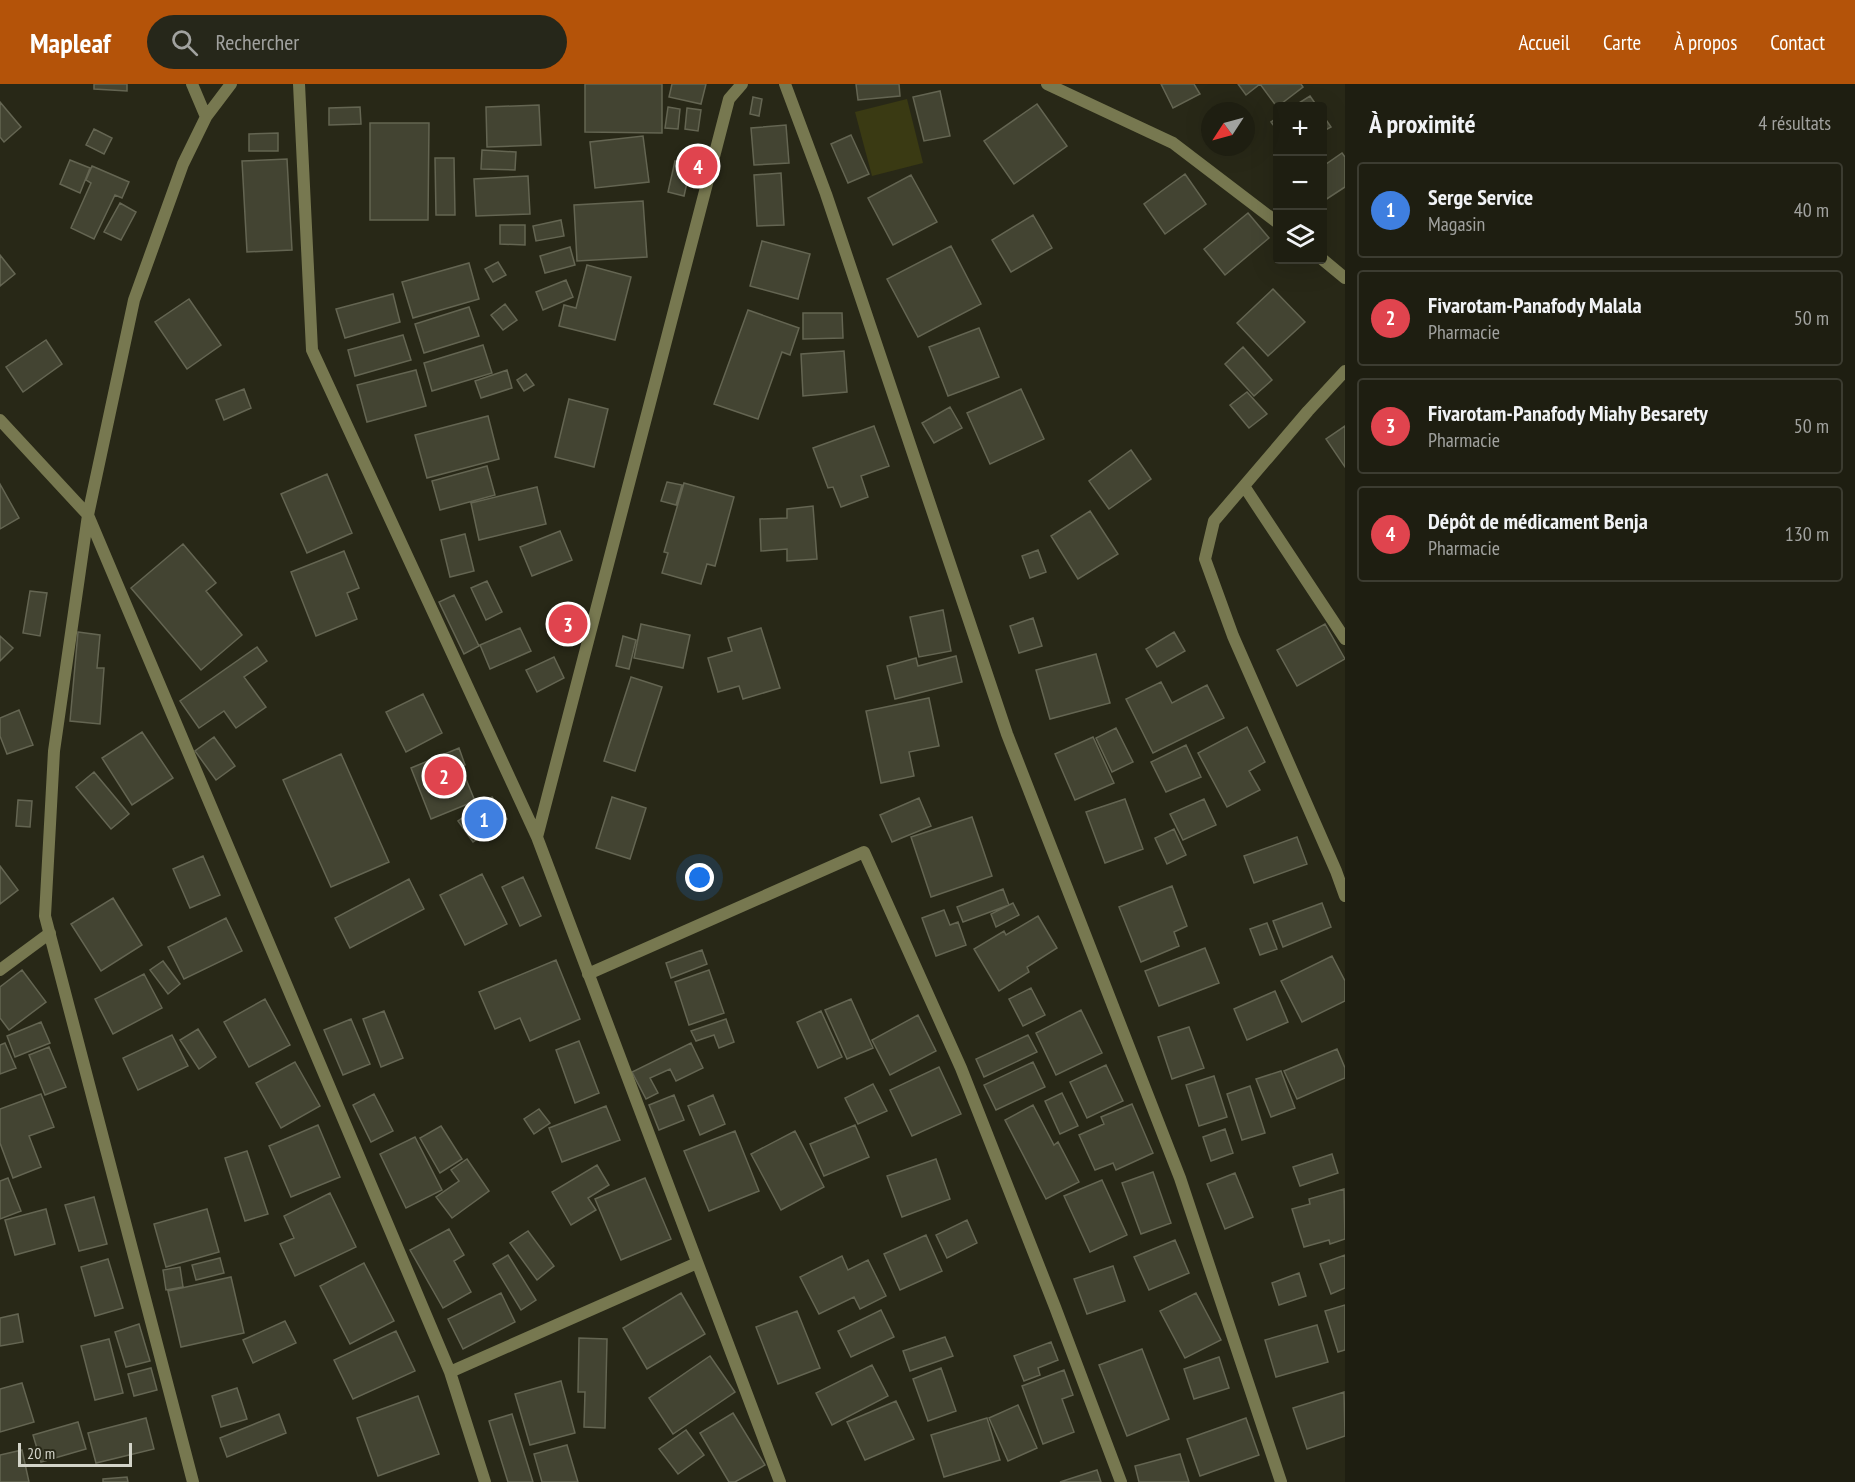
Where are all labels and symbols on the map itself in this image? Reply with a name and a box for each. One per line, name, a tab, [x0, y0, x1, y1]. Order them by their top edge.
north arrow	[1201, 102, 1255, 156]
pin: 4	[678, 144, 718, 188]
pin: 3	[548, 602, 588, 646]
pin: 2	[424, 754, 464, 798]
pin: 1	[464, 796, 504, 842]
your location	[685, 863, 714, 892]
scale bar	[18, 1440, 132, 1468]

